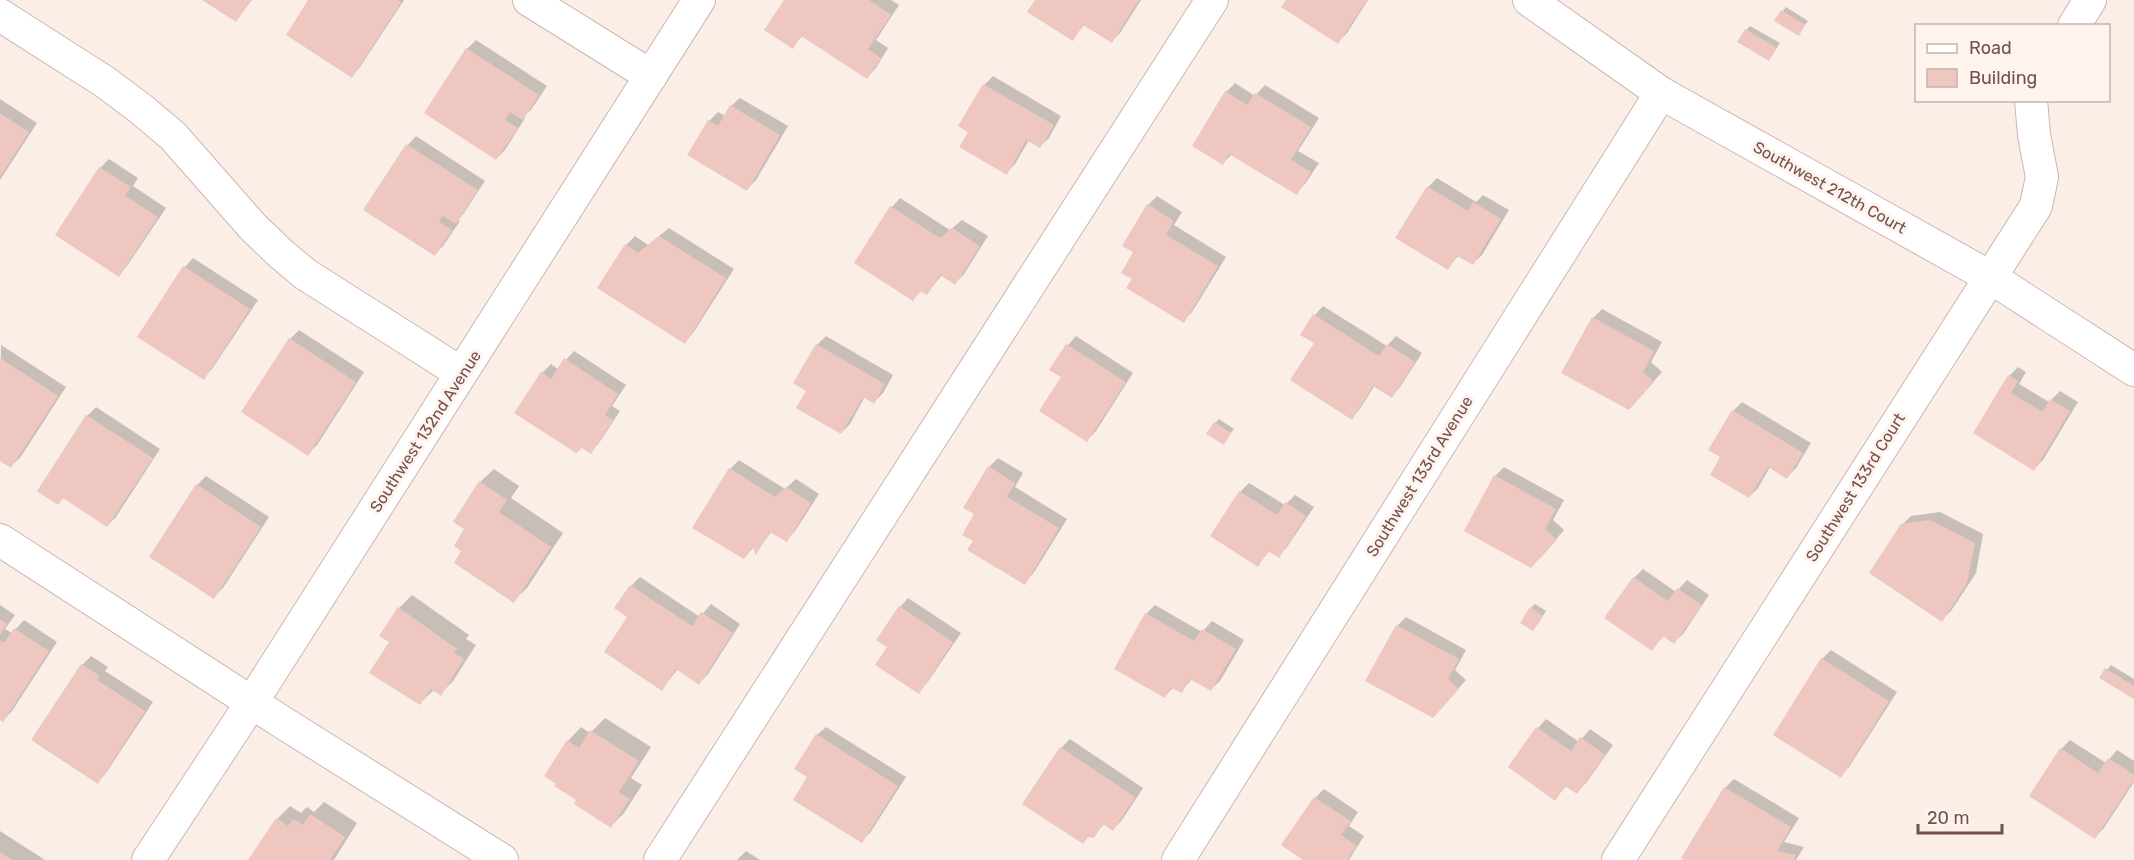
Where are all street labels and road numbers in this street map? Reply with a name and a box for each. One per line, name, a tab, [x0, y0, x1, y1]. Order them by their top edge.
street label: Southwest 212th Court	[1750, 137, 1910, 237]
street label: Southwest 132nd Avenue	[366, 347, 485, 516]
street label: Southwest 133rd Avenue	[1362, 393, 1477, 560]
street label: Southwest 133rd Court	[1802, 409, 1909, 565]

